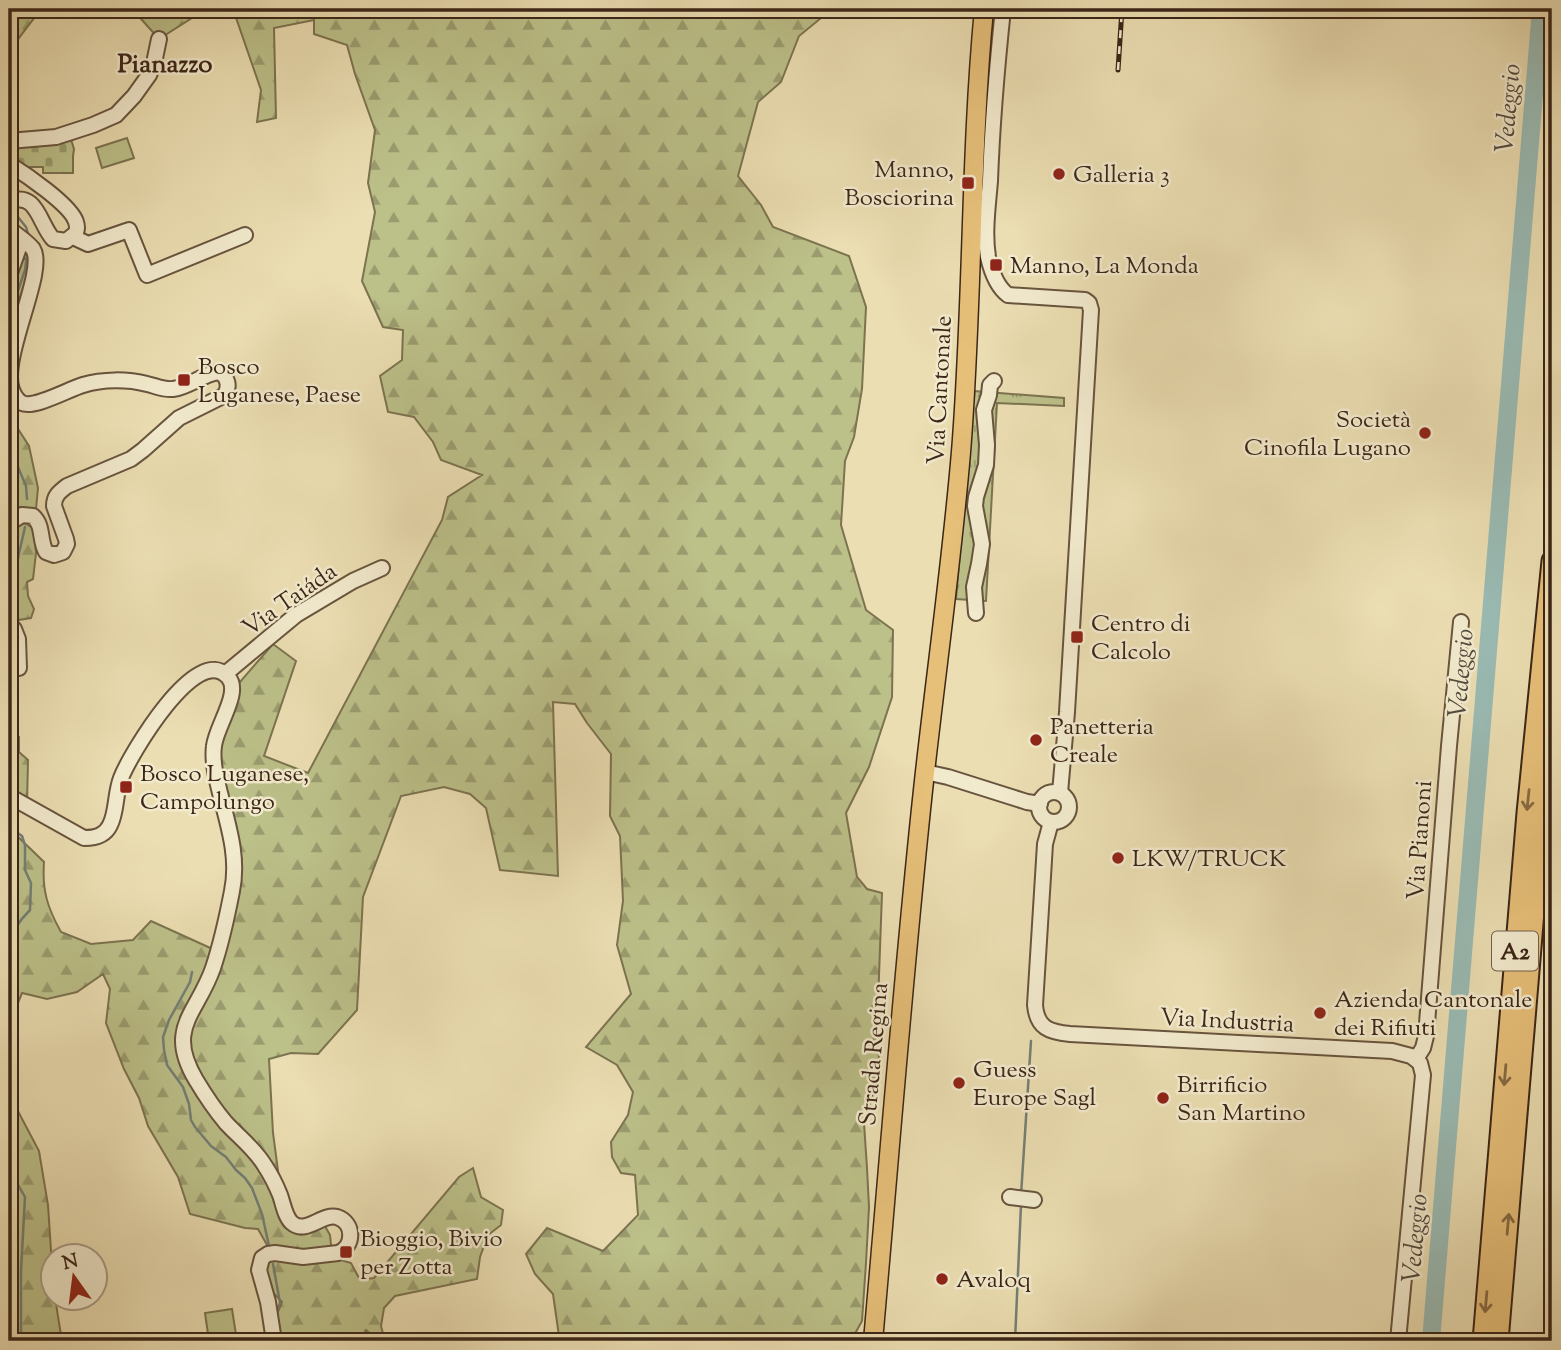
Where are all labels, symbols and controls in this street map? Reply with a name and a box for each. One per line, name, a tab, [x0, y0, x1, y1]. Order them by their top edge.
district label: Pianazzo	[118, 47, 212, 84]
water label: Vedeggio	[1487, 62, 1532, 154]
place label: Manno, Bosciorina	[845, 154, 954, 216]
place label: Galleria 3	[1073, 159, 1170, 193]
marker: Galleria 3	[1051, 166, 1067, 182]
marker: Manno, Bosciorina	[960, 175, 976, 191]
place label: Manno, La Monda	[1010, 250, 1199, 284]
marker: Manno, La Monda	[988, 257, 1004, 273]
street label: Via Cantonale	[920, 315, 962, 465]
place label: Bosco Luganese, Paese	[198, 351, 361, 413]
marker: Bosco Luganese, Paese	[176, 372, 192, 388]
place label: Società Cinofila Lugano	[1244, 404, 1411, 466]
marker: Società Cinofila Lugano	[1417, 425, 1433, 441]
street label: Via Taiáda	[236, 555, 345, 646]
place label: Centro di Calcolo	[1091, 608, 1191, 670]
water label: Vedeggio	[1440, 627, 1485, 719]
marker: Centro di Calcolo	[1069, 629, 1085, 645]
place label: Panetteria Creale	[1050, 711, 1154, 773]
marker: Panetteria Creale	[1028, 732, 1044, 748]
place label: Bosco Luganese, Campolungo	[140, 758, 309, 820]
marker: Bosco Luganese, Campolungo	[118, 779, 134, 795]
street label: Via Pianoni	[1400, 779, 1442, 901]
one-way arrow	[1521, 788, 1534, 810]
place label: LKW/TRUCK	[1132, 843, 1286, 877]
marker: LKW/TRUCK	[1110, 850, 1126, 866]
road number: A2	[1492, 932, 1538, 970]
street label: Strada Regina	[852, 981, 898, 1127]
place label: Azienda Cantonale dei Rifiuti	[1334, 984, 1532, 1046]
street label: Via Industria	[1159, 1002, 1295, 1042]
marker: Azienda Cantonale dei Rifiuti	[1312, 1005, 1328, 1021]
place label: Guess Europe Sagl	[973, 1054, 1097, 1116]
one-way arrow	[1498, 1063, 1511, 1086]
place label: Birrificio San Martino	[1177, 1069, 1306, 1131]
marker: Guess Europe Sagl	[951, 1075, 967, 1091]
marker: Birrificio San Martino	[1155, 1090, 1171, 1106]
water label: Vedeggio	[1394, 1192, 1439, 1284]
one-way arrow	[1502, 1214, 1515, 1236]
place label: Bioggio, Bivio per Zotta	[360, 1223, 503, 1285]
north arrow	[38, 1242, 108, 1312]
marker: Bioggio, Bivio per Zotta	[338, 1244, 354, 1260]
text: N	[60, 1248, 81, 1278]
place label: Avaloq	[956, 1264, 1031, 1298]
marker: Avaloq	[934, 1271, 950, 1287]
one-way arrow	[1479, 1290, 1492, 1313]

